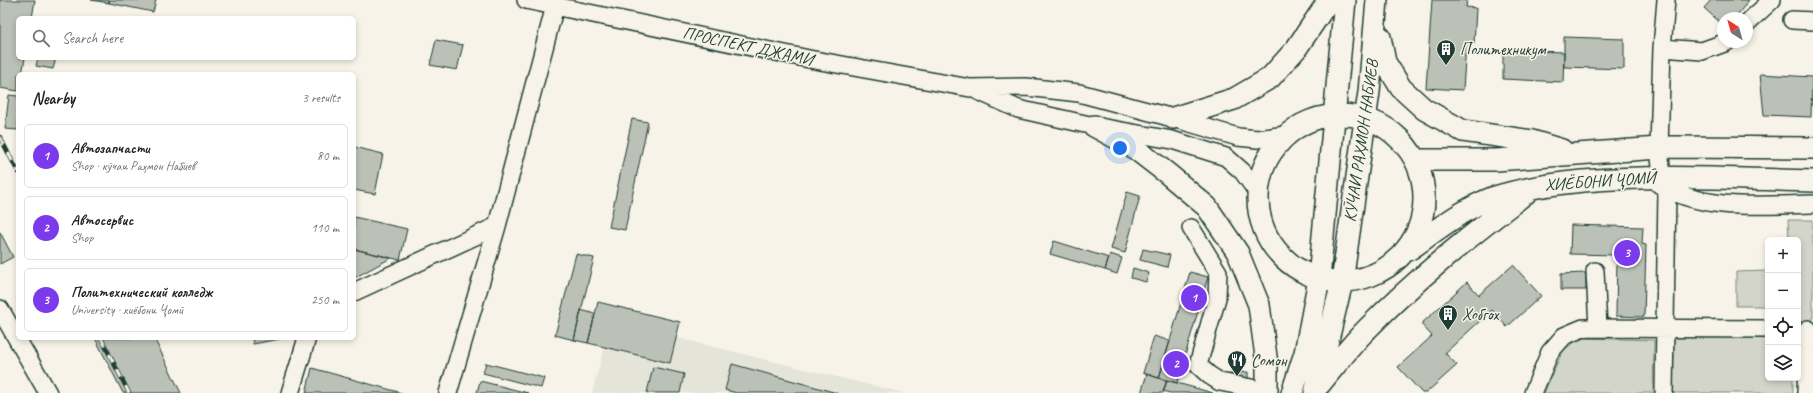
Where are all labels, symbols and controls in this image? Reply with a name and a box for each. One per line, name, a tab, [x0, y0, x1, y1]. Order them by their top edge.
north arrow	[1717, 12, 1753, 48]
search box	[16, 16, 356, 60]
street label: ПРОСПЕКТ ДЖАМИ	[681, 22, 818, 71]
icon: search	[30, 27, 52, 49]
text: Search here	[62, 29, 123, 48]
building icon: Политехникум	[1435, 38, 1457, 66]
place label: Политехникум	[1460, 39, 1547, 60]
street label: КӮЧАИ РАҲМОН НАБИЕВ	[1339, 57, 1383, 223]
text: Nearby	[32, 88, 75, 109]
text: 3 results	[302, 90, 340, 106]
your location	[1110, 138, 1130, 158]
text: Автозапчасти	[71, 139, 150, 158]
text: 1	[43, 148, 49, 164]
text: 80 m	[317, 148, 339, 164]
text: Shop · кӯчаи Раҳмон Набиев	[71, 158, 195, 174]
street label: ХИЁБОНИ ҶОМӢ	[1544, 166, 1659, 196]
text: Автосервис	[71, 211, 133, 230]
text: 2	[43, 220, 49, 236]
text: 110 m	[311, 220, 339, 236]
text: Shop	[71, 230, 93, 246]
map controls	[1765, 237, 1801, 381]
button: +	[1765, 237, 1801, 273]
pin: 3	[1614, 238, 1640, 268]
button: −	[1765, 273, 1801, 309]
text: Политехнический колледж	[71, 283, 212, 302]
pin: 1	[1181, 283, 1207, 313]
text: 3	[43, 292, 49, 308]
text: 250 m	[311, 292, 339, 308]
text: University · хиёбони Ҷомӣ	[71, 302, 183, 318]
building icon: Хобгох	[1437, 303, 1459, 331]
place label: Хобгох	[1462, 304, 1500, 325]
button: locate	[1765, 309, 1801, 345]
button: layers	[1765, 345, 1801, 381]
pin: 2	[1163, 349, 1189, 379]
restaurant icon: Сомон	[1226, 349, 1248, 377]
place label: Сомон	[1251, 350, 1288, 371]

